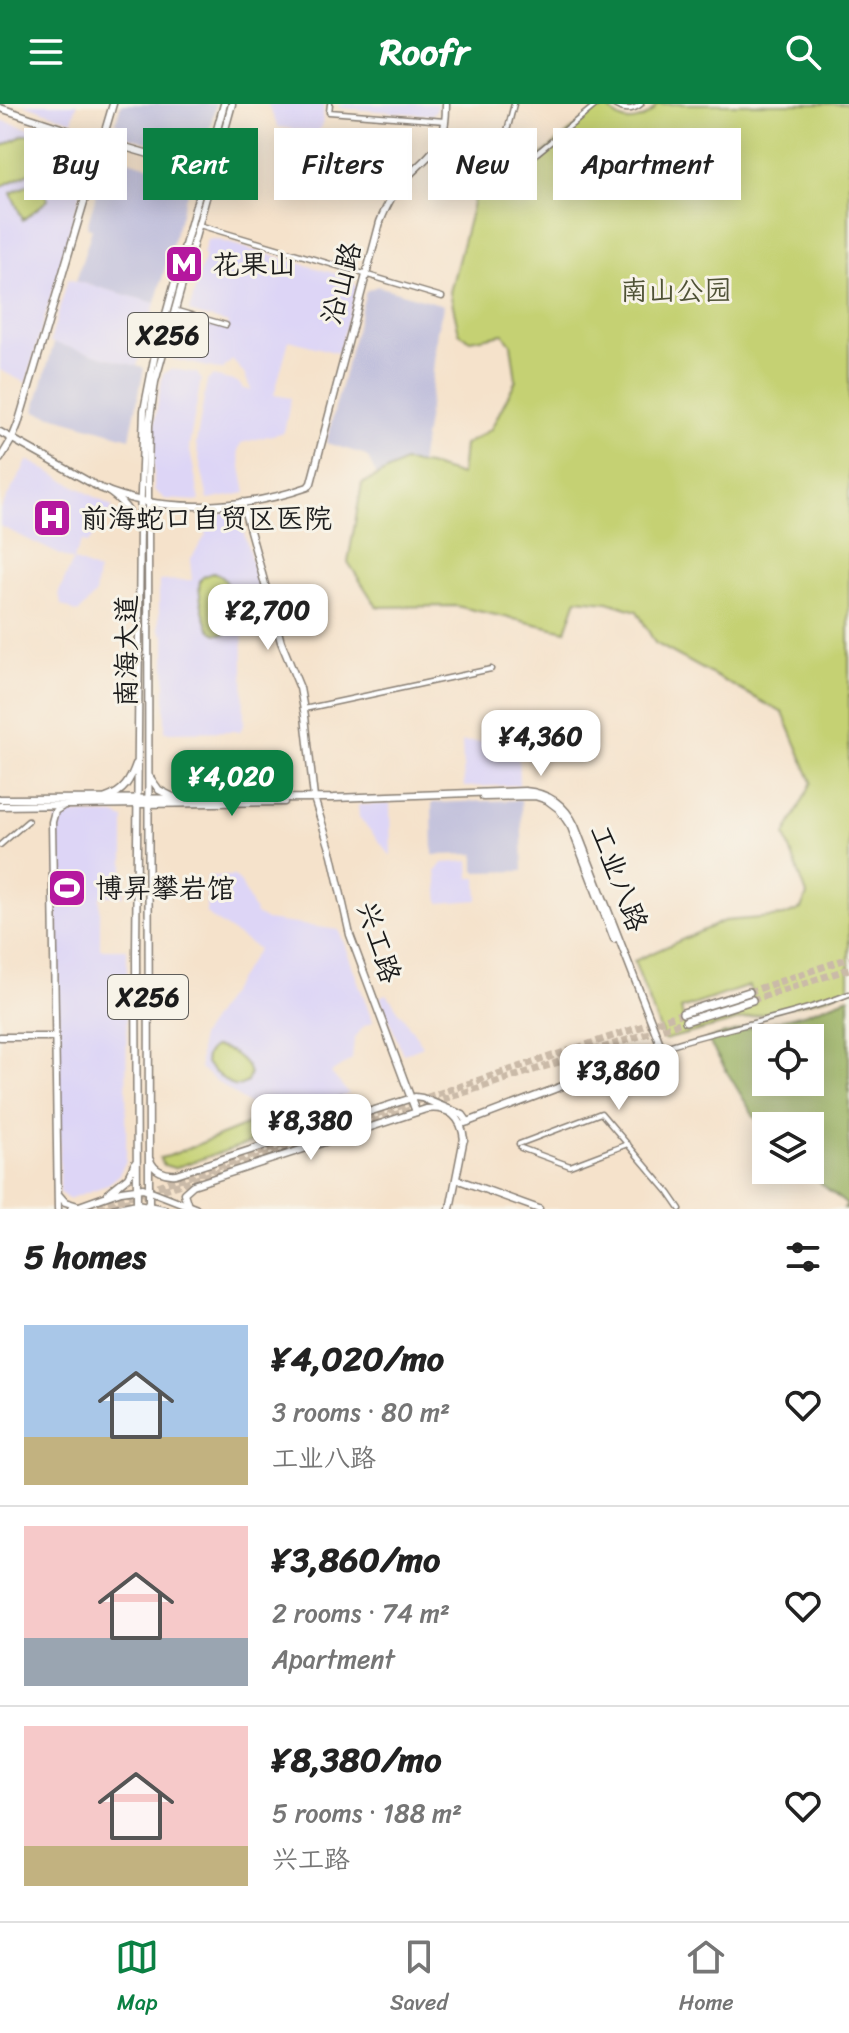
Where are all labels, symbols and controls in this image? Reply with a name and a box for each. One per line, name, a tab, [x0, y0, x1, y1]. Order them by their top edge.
text: Roofr	[380, 20, 469, 84]
icon: menu	[24, 30, 68, 74]
icon: search	[781, 30, 825, 74]
chip: Buy	[24, 128, 127, 200]
chip: Rent	[143, 128, 258, 200]
chip: Filters	[274, 128, 412, 200]
chip: New	[428, 128, 537, 200]
chip: Apartment	[553, 128, 741, 200]
street label: 沿山路	[306, 236, 376, 330]
place label: 花果山	[212, 240, 296, 289]
metro station icon: 花果山	[163, 243, 205, 285]
park label: 南山公园	[620, 266, 732, 315]
road number: X256	[128, 313, 208, 357]
place label: 前海蛇口自贸区医院	[80, 494, 332, 543]
hospital icon: 前海蛇口自贸区医院	[31, 497, 73, 539]
pin: ¥2,700	[203, 584, 333, 652]
text: ¥2,700	[226, 587, 310, 633]
street label: 南海大道	[102, 595, 151, 707]
pin: ¥4,360	[476, 710, 606, 778]
text: ¥4,360	[499, 713, 583, 759]
pin: ¥4,020	[167, 750, 297, 818]
text: ¥4,020	[189, 753, 275, 799]
street label: 工业八路	[576, 817, 662, 939]
place label: 博昇攀岩馆	[95, 864, 235, 913]
sports icon: 博昇攀岩馆	[46, 867, 88, 909]
street label: 兴工路	[343, 894, 415, 990]
road number: X256	[108, 975, 188, 1019]
map controls	[752, 1024, 824, 1184]
button: locate	[752, 1024, 824, 1096]
pin: ¥3,860	[554, 1044, 684, 1112]
text: ¥3,860	[578, 1047, 660, 1093]
pin: ¥8,380	[246, 1094, 376, 1162]
text: ¥8,380	[269, 1097, 353, 1143]
button: layers	[752, 1112, 824, 1184]
text: 5 homes	[24, 1227, 146, 1287]
icon: filters	[781, 1235, 825, 1279]
text: ¥4,020/mo	[272, 1329, 444, 1389]
icon: home	[88, 1357, 184, 1453]
icon: heart	[781, 1383, 825, 1427]
text: 3 rooms · 80 m²	[272, 1389, 450, 1435]
text: 工业八路	[272, 1435, 376, 1481]
text: ¥3,860/mo	[272, 1530, 440, 1590]
icon: home	[88, 1558, 184, 1654]
icon: heart	[781, 1584, 825, 1628]
text: 2 rooms · 74 m²	[272, 1590, 450, 1636]
text: Apartment	[272, 1636, 395, 1682]
text: ¥8,380/mo	[272, 1730, 441, 1790]
icon: home	[88, 1758, 184, 1854]
icon: heart	[781, 1784, 825, 1828]
text: 5 rooms · 188 m²	[272, 1790, 462, 1836]
text: 兴工路	[272, 1836, 350, 1882]
tab: Map	[115, 1935, 159, 2022]
tab: Saved	[390, 1935, 448, 2022]
tab: Home	[679, 1935, 734, 2022]

